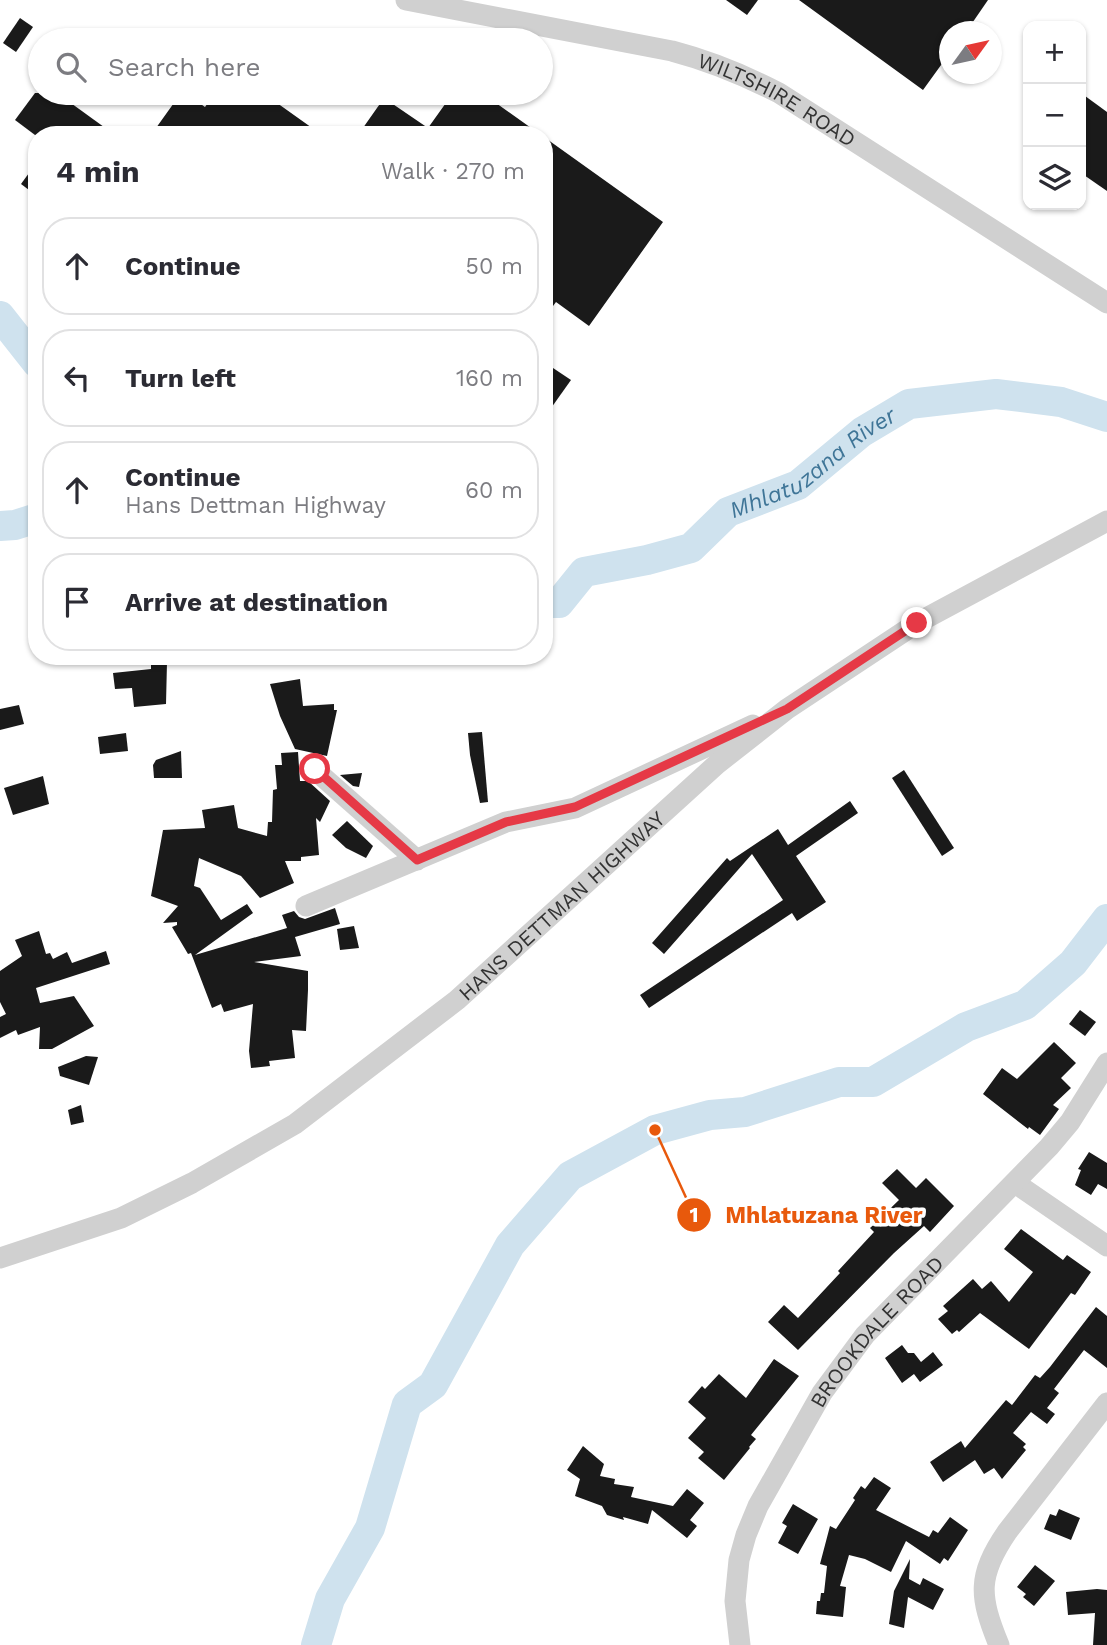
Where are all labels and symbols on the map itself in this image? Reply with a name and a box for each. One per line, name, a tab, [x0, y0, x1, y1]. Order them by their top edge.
north arrow	[939, 21, 1002, 84]
street label: WILTSHIRE ROAD	[695, 47, 861, 152]
water label: Mhlatuzana River	[726, 401, 901, 524]
route end	[901, 607, 932, 638]
route start	[299, 753, 330, 784]
street label: HANS DETTMAN HIGHWAY	[453, 806, 669, 1005]
callout: Mhlatuzana River	[677, 1193, 937, 1237]
text: 1	[689, 1202, 699, 1227]
text: Mhlatuzana River	[725, 1202, 923, 1229]
street label: BROOKDALE ROAD	[804, 1250, 948, 1411]

